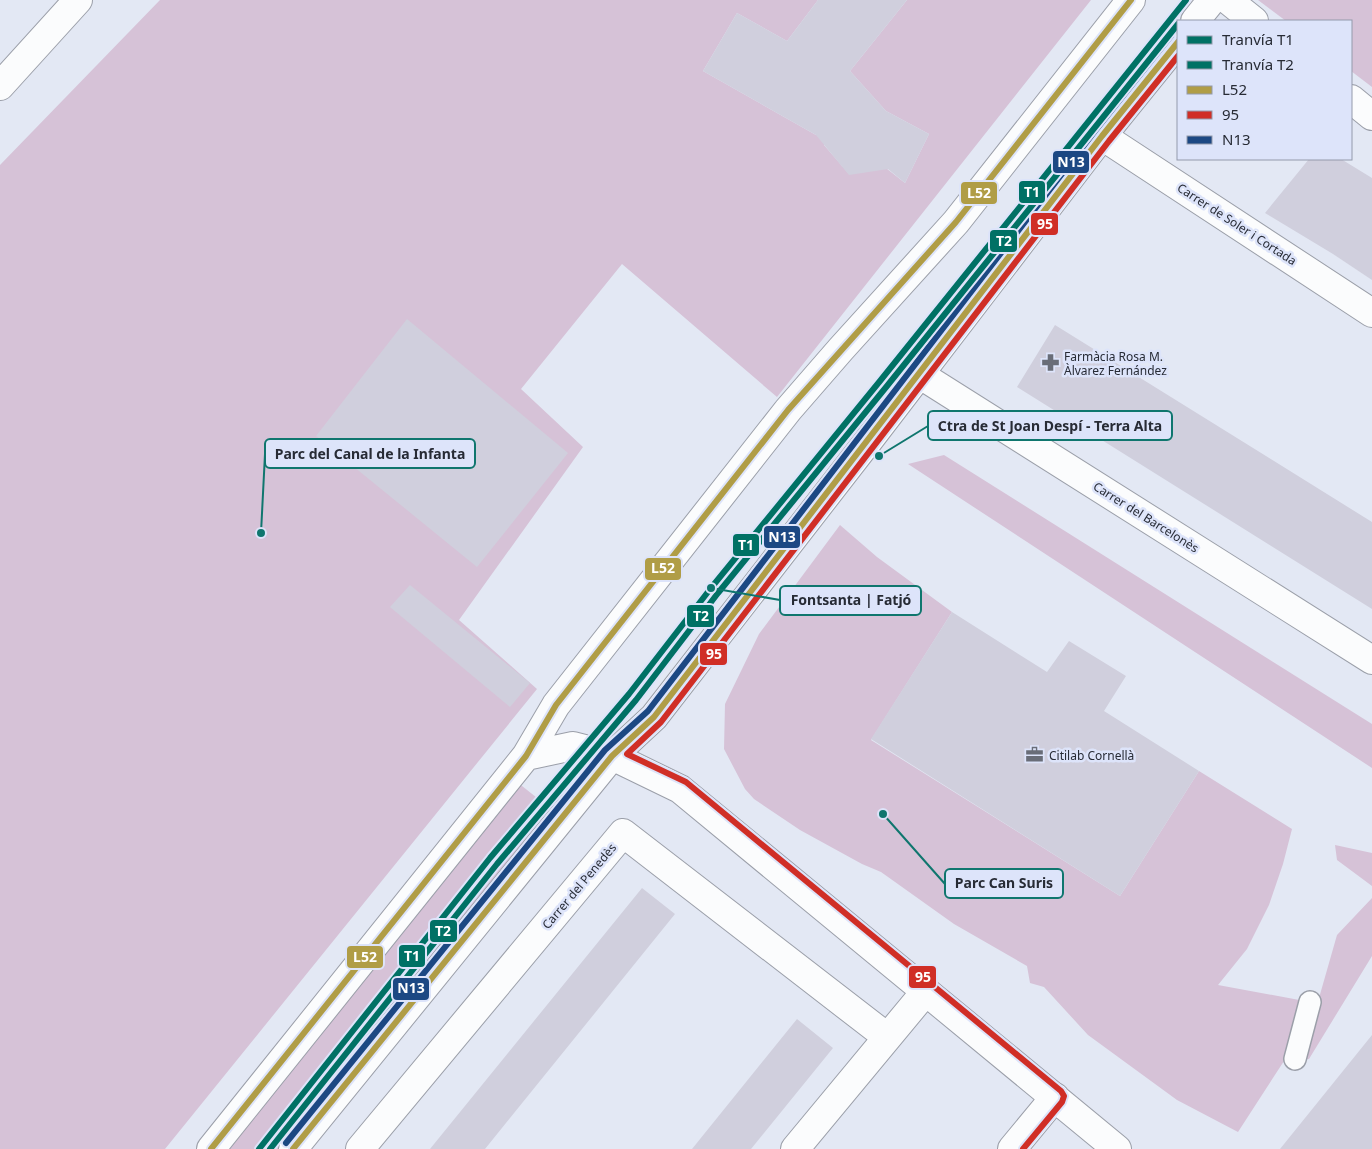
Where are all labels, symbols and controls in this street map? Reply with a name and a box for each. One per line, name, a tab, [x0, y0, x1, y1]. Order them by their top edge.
legend	[1177, 20, 1352, 160]
text: Tranvía T1	[1222, 29, 1294, 49]
text: Tranvía T2	[1222, 54, 1294, 74]
text: L52	[1222, 79, 1247, 99]
text: 95	[1222, 104, 1239, 124]
text: N13	[1222, 129, 1251, 149]
line badge: N13	[1052, 150, 1090, 174]
text: N13	[1057, 152, 1085, 171]
street label: Carrer de Soler i Cortada	[1174, 179, 1300, 269]
line badge: T1	[1018, 180, 1046, 204]
line badge: L52	[960, 181, 998, 205]
text: T1	[1024, 182, 1040, 201]
text: L52	[967, 183, 991, 202]
line badge: 95	[1030, 212, 1059, 236]
text: 95	[1037, 214, 1053, 233]
line badge: T2	[989, 229, 1018, 253]
text: T2	[996, 231, 1012, 250]
place label: Farmàcia Rosa M. Àlvarez Fernández	[1064, 348, 1167, 379]
pharmacy icon: Farmàcia Rosa M. Àlvarez Fernández	[1040, 353, 1060, 373]
callout: Ctra de St Joan Despí - Terra Alta	[928, 411, 1172, 440]
text: Ctra de St Joan Despí - Terra Alta	[938, 416, 1162, 435]
callout: Parc del Canal de la Infanta	[265, 439, 475, 468]
text: Parc del Canal de la Infanta	[275, 444, 465, 463]
street label: Carrer del Barcelonès	[1090, 478, 1202, 556]
line badge: N13	[763, 525, 801, 549]
text: N13	[768, 527, 796, 546]
line badge: T1	[732, 533, 760, 557]
text: T1	[738, 535, 754, 554]
line badge: L52	[644, 557, 682, 581]
text: L52	[651, 558, 675, 577]
callout: Fontsanta | Fatjó	[780, 586, 921, 615]
text: Fontsanta | Fatjó	[791, 590, 912, 609]
line badge: T2	[686, 604, 715, 628]
text: T2	[693, 606, 709, 625]
line badge: 95	[699, 642, 728, 666]
text: 95	[706, 644, 722, 663]
office icon: Citilab Cornellà	[1025, 745, 1045, 765]
place label: Citilab Cornellà	[1049, 747, 1134, 764]
street label: Carrer del Penedès	[538, 839, 620, 933]
callout: Parc Can Suris	[945, 869, 1063, 898]
text: Parc Can Suris	[955, 873, 1053, 892]
line badge: T2	[429, 919, 458, 943]
text: T2	[435, 921, 451, 940]
line badge: T1	[398, 944, 426, 968]
line badge: L52	[346, 945, 384, 969]
text: T1	[404, 946, 420, 965]
text: L52	[353, 947, 377, 966]
line badge: 95	[908, 965, 937, 989]
text: 95	[915, 967, 931, 986]
line badge: N13	[392, 977, 430, 1001]
text: N13	[397, 978, 425, 997]

